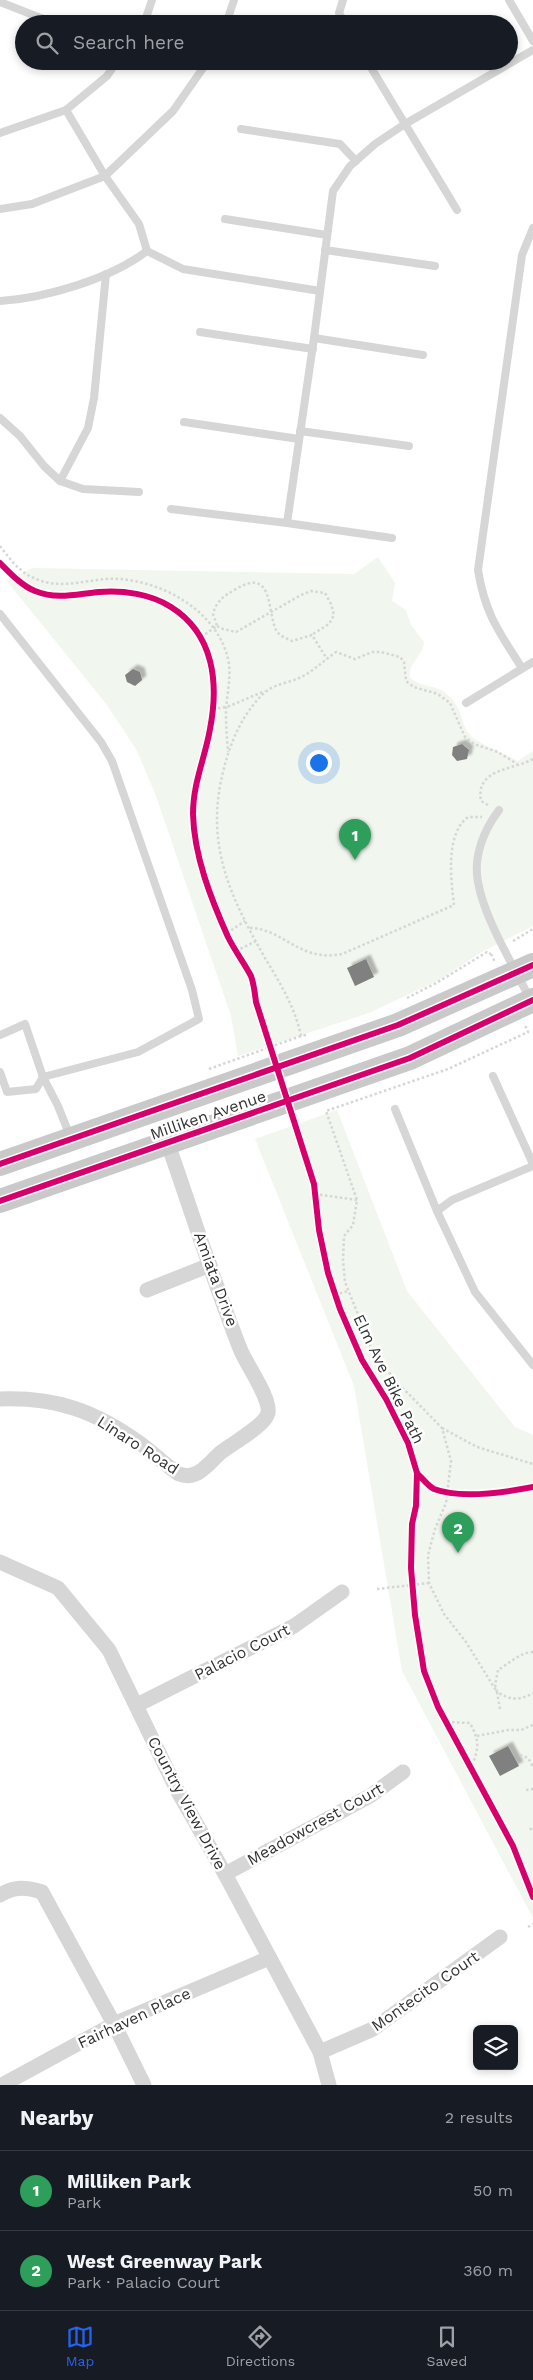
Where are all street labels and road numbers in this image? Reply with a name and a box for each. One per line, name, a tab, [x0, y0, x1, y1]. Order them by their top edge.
street label: Milliken Avenue	[148, 1086, 268, 1144]
street label: Amiata Drive	[190, 1229, 242, 1329]
street label: Elm Ave Bike Path	[349, 1311, 429, 1447]
street label: Linaro Road	[94, 1412, 182, 1478]
street label: Palacio Court	[191, 1620, 293, 1684]
street label: Country View Drive	[144, 1733, 230, 1873]
street label: Meadowcrest Court	[244, 1779, 387, 1869]
street label: Montecito Court	[368, 1947, 483, 2035]
street label: Fairhaven Place	[75, 1984, 193, 2052]

